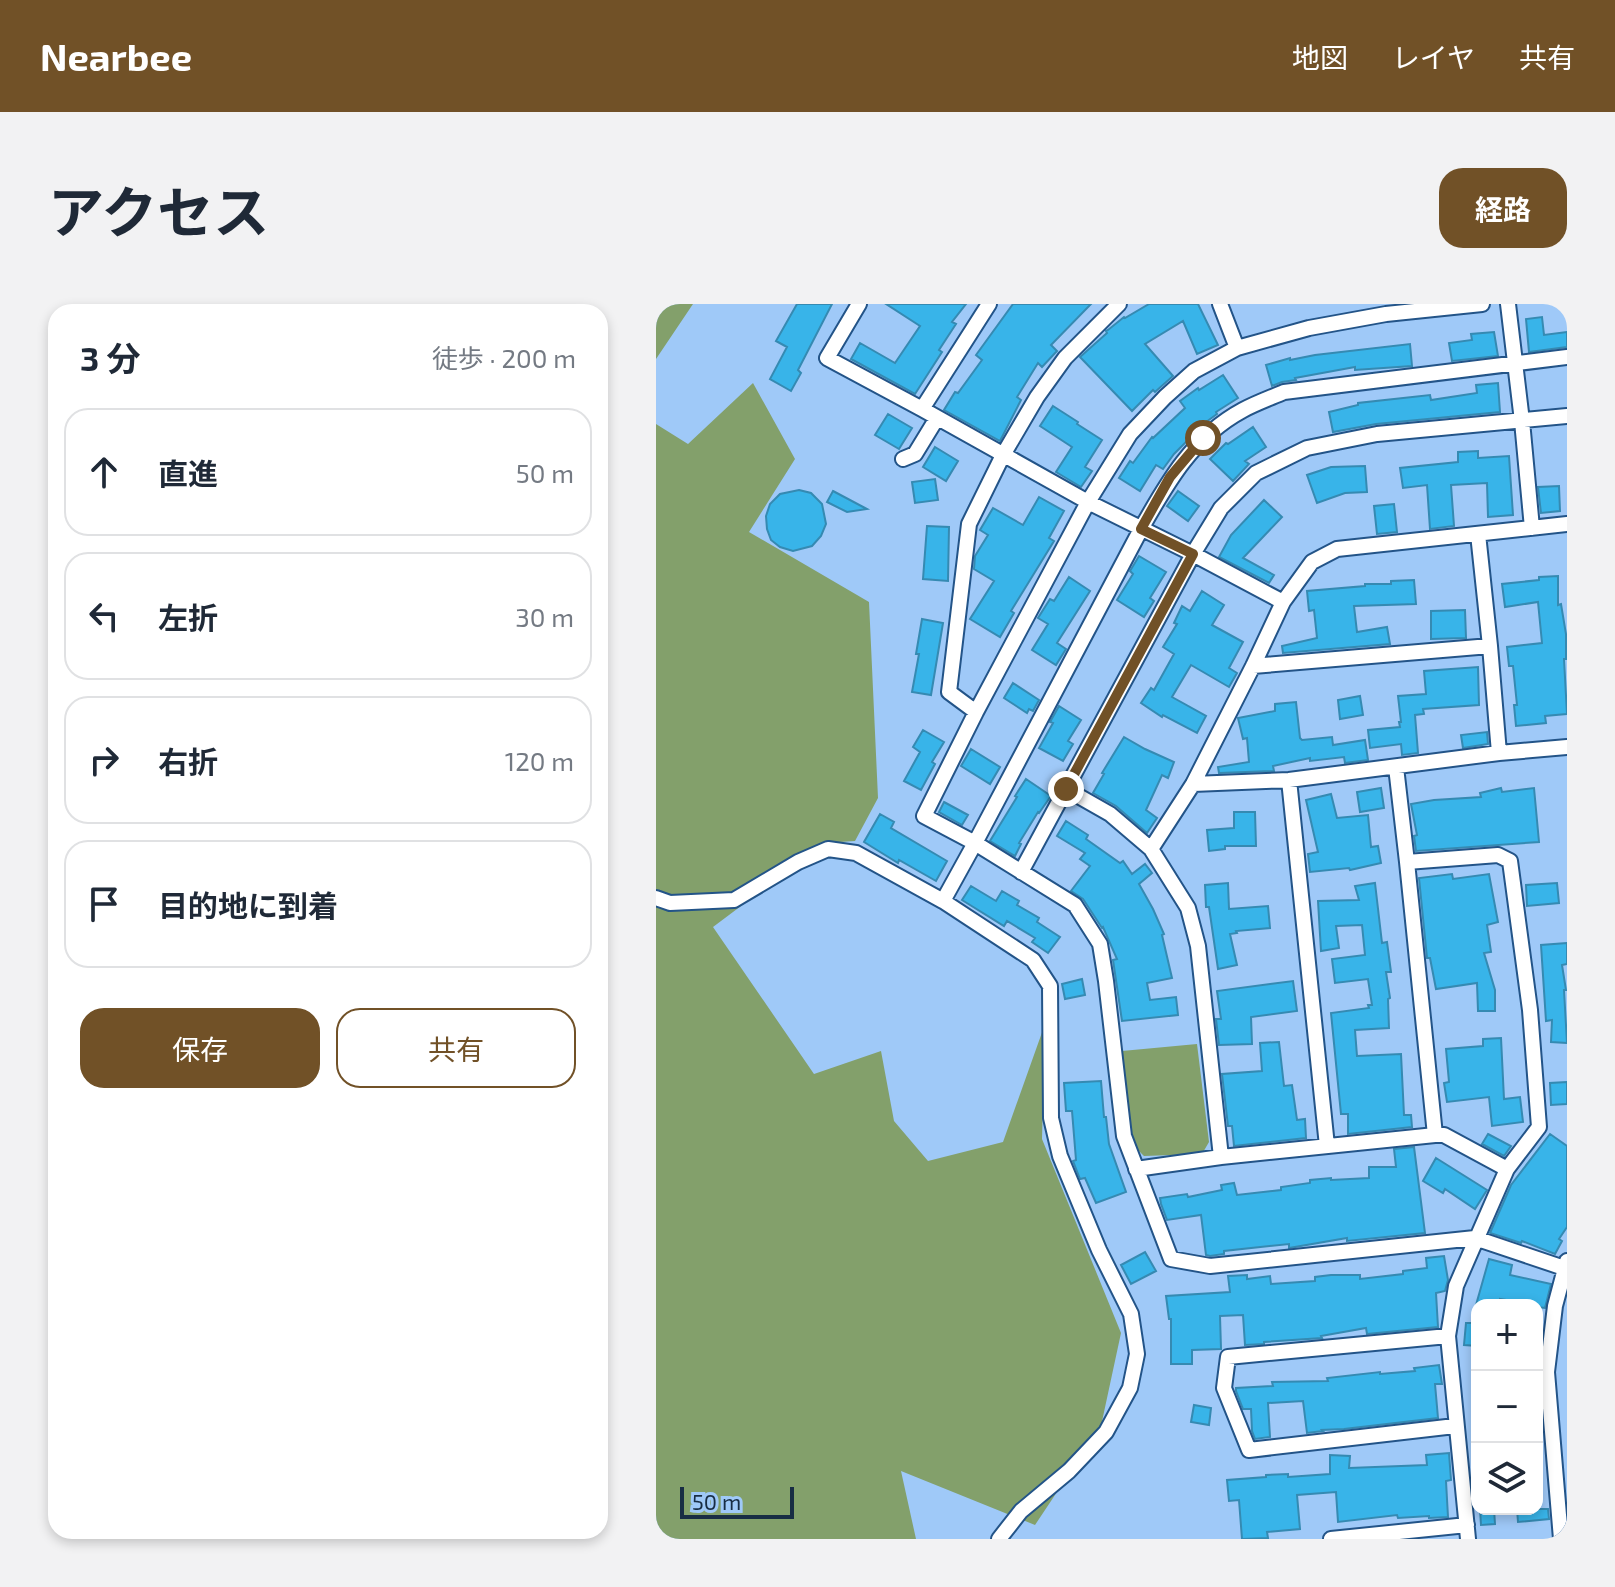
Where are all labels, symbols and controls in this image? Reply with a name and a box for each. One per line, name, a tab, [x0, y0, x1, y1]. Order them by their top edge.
text: Nearbee	[40, 33, 192, 79]
text: 地図	[1292, 40, 1348, 74]
text: レイヤ	[1392, 40, 1475, 74]
text: 共有	[1519, 40, 1575, 74]
button: 経路	[1439, 168, 1567, 248]
text: アクセス	[48, 177, 269, 244]
text: 3 分	[80, 337, 141, 378]
text: 徒歩 · 200 m	[432, 342, 576, 373]
route start	[1185, 420, 1221, 456]
icon: ahead	[82, 450, 126, 494]
text: 直進	[158, 455, 218, 491]
text: 50 m	[516, 457, 574, 488]
icon: left	[82, 594, 126, 638]
text: 左折	[158, 599, 218, 635]
text: 30 m	[515, 601, 574, 632]
icon: right	[82, 738, 126, 782]
text: 右折	[158, 743, 218, 779]
text: 120 m	[505, 745, 574, 776]
route end	[1048, 771, 1084, 807]
icon: arrive	[82, 882, 126, 926]
text: 目的地に到着	[158, 887, 338, 923]
button: 保存	[80, 1008, 320, 1088]
button: 共有	[336, 1008, 576, 1088]
map controls	[1471, 1299, 1543, 1515]
button: +	[1471, 1299, 1543, 1371]
button: −	[1471, 1371, 1543, 1443]
button: layers	[1471, 1443, 1543, 1515]
scale bar	[680, 1483, 794, 1519]
text: 50 m	[692, 1488, 741, 1514]

